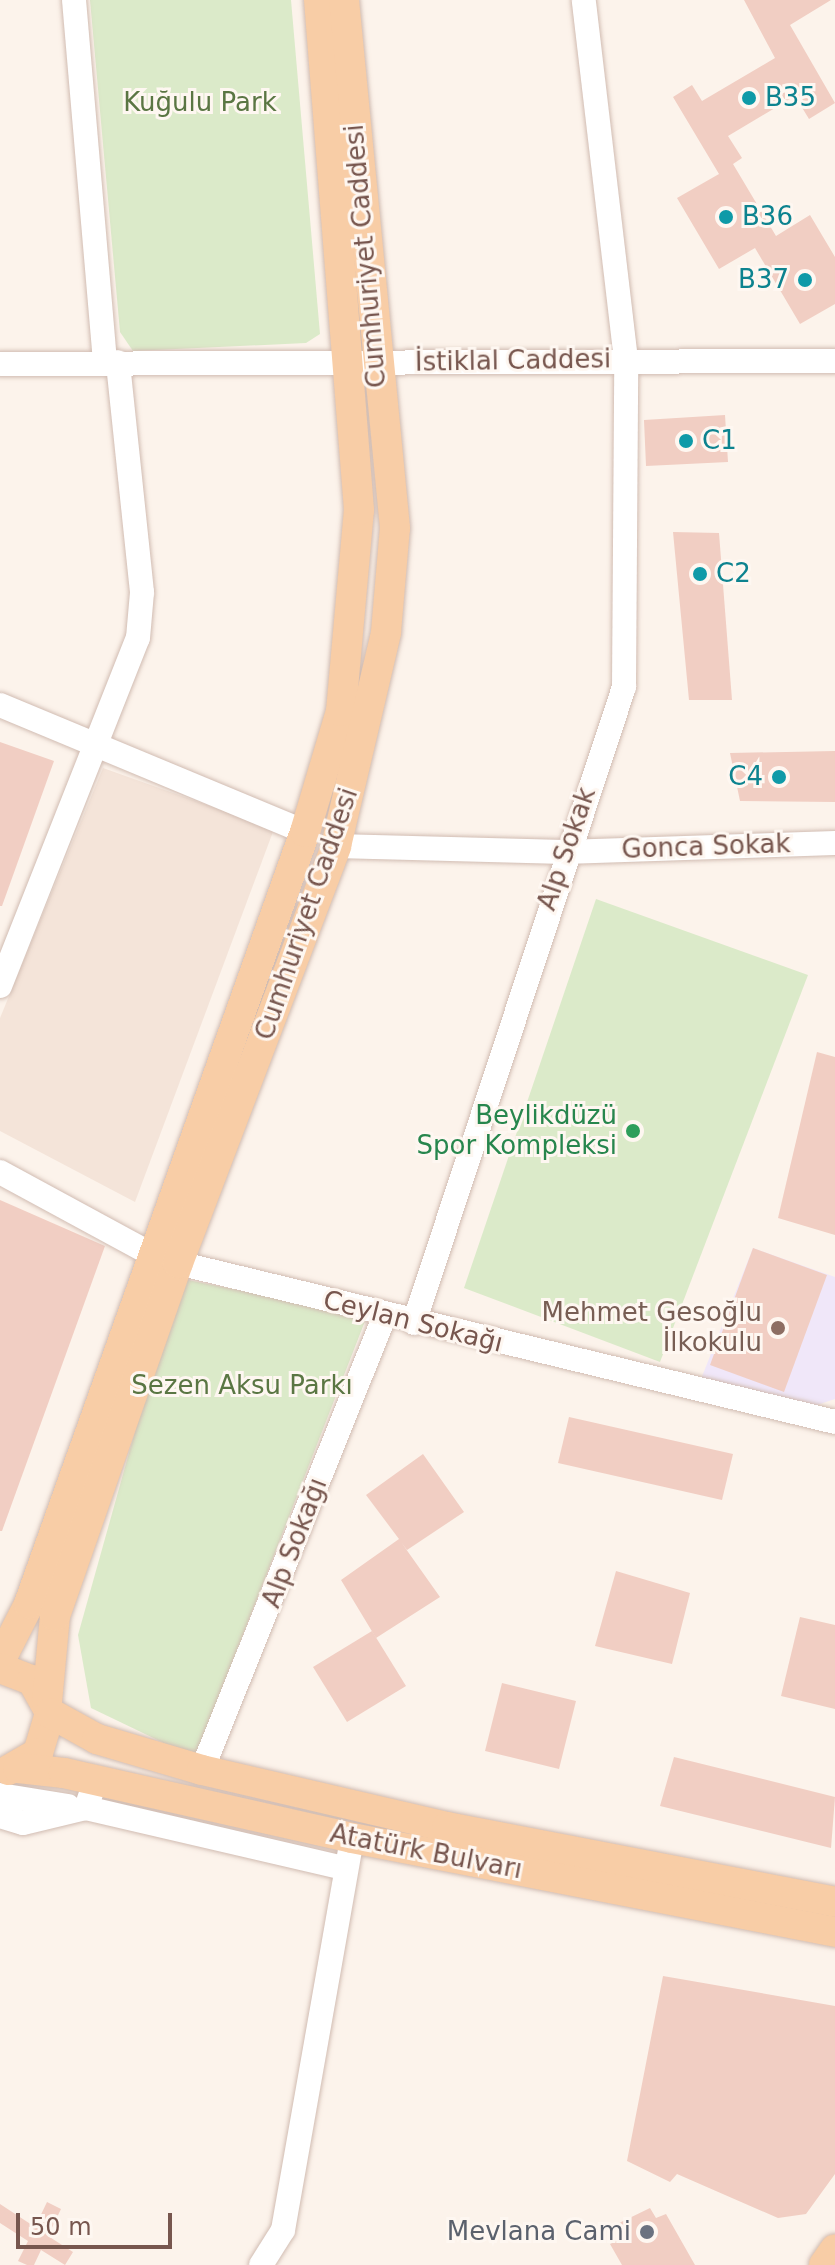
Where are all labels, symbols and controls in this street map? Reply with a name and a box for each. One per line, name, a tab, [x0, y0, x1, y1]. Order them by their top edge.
place label: B35	[765, 82, 816, 114]
park label: Kuğulu Park	[123, 87, 277, 119]
marker: B35	[740, 89, 758, 107]
street label: Cumhuriyet Caddesi	[339, 123, 393, 389]
place label: B36	[742, 201, 793, 233]
marker: B36	[717, 208, 735, 226]
place label: B37	[738, 264, 789, 296]
marker: B37	[796, 271, 814, 289]
street label: İstiklal Caddesi	[415, 344, 611, 378]
place label: C1	[702, 425, 737, 457]
marker: C1	[677, 432, 695, 450]
place label: C2	[716, 558, 751, 590]
marker: C2	[691, 565, 709, 583]
place label: C4	[728, 761, 763, 793]
marker: C4	[770, 768, 788, 786]
street label: Cumhuriyet Caddesi	[249, 784, 365, 1044]
street label: Alp Sokak	[531, 784, 603, 914]
street label: Gonca Sokak	[621, 828, 791, 866]
place label: Beylikdüzü Spor Kompleksi	[417, 1100, 617, 1162]
marker: Beylikdüzü Spor Kompleksi	[624, 1122, 642, 1140]
street label: Ceylan Sokağı	[320, 1285, 506, 1359]
place label: Mehmet Gesoğlu İlkokulu	[542, 1297, 762, 1358]
marker: Mehmet Gesoğlu İlkokulu	[769, 1319, 787, 1337]
park label: Sezen Aksu Parkı	[131, 1370, 353, 1402]
street label: Alp Sokağı	[256, 1474, 334, 1612]
street label: Atatürk Bulvarı	[327, 1818, 525, 1886]
scale bar	[20, 2197, 176, 2247]
text: 50 m	[30, 2213, 92, 2241]
place label: Mevlana Cami	[447, 2216, 631, 2248]
marker: Mevlana Cami	[638, 2223, 656, 2241]

